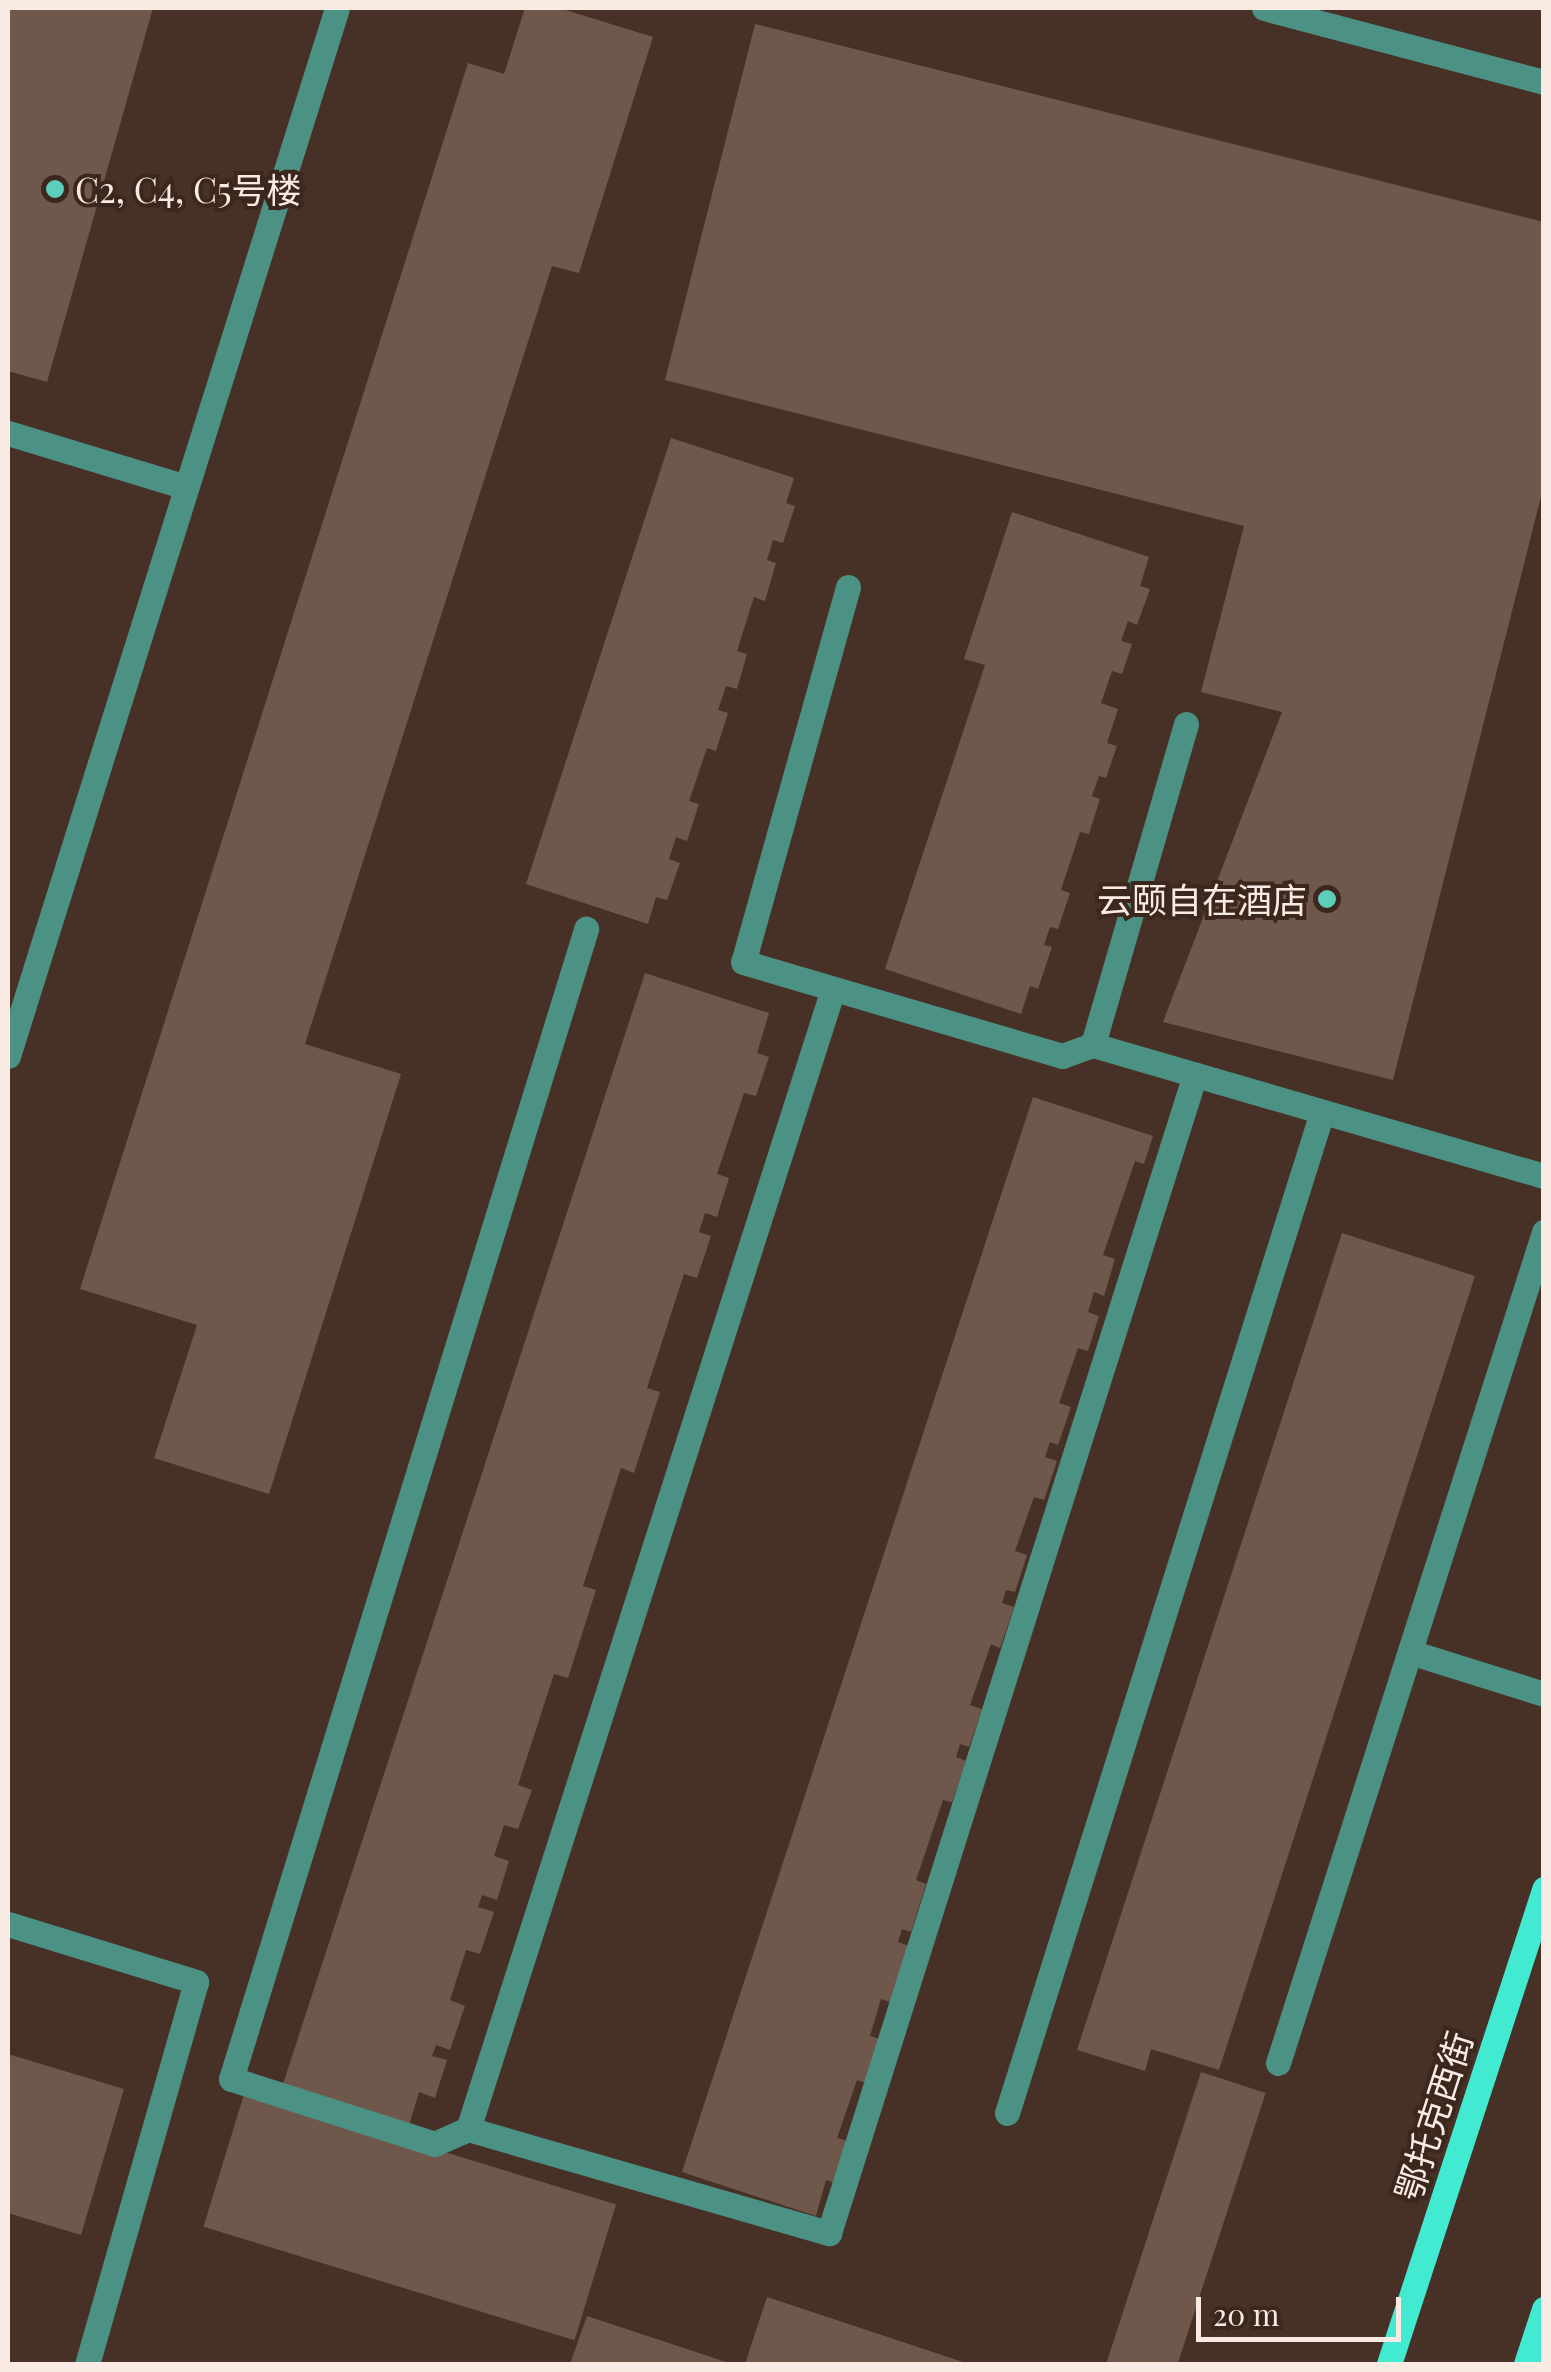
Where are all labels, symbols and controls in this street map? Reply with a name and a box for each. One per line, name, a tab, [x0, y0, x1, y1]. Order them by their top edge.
place label: C2, C4, C5号楼	[75, 168, 302, 210]
marker: C2, C4, C5号楼	[44, 178, 66, 200]
place label: 云颐自在酒店	[1097, 878, 1307, 920]
marker: 云颐自在酒店	[1316, 888, 1338, 910]
street label: 鄂托克西街	[1386, 2026, 1480, 2206]
scale bar	[1201, 2277, 1406, 2339]
text: 20 m	[1213, 2294, 1279, 2334]

